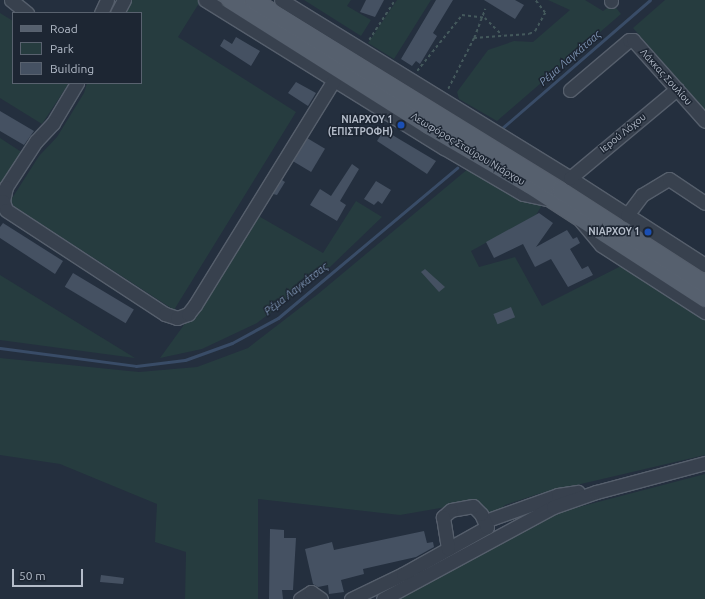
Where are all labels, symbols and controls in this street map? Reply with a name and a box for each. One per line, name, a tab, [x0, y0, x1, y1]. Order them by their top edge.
legend	[12, 12, 142, 84]
text: Road	[50, 22, 78, 35]
water label: Ρέμα Λαγκάτσας	[536, 28, 604, 88]
text: Park	[50, 42, 74, 55]
street label: Λάκκας Σουλίου	[638, 46, 694, 108]
text: Building	[50, 62, 94, 75]
street label: Λεωφόρος Σταύρου Νιάρχου	[409, 110, 527, 188]
street label: Ιερού Λόχου	[598, 111, 648, 155]
place label: ΝΙΑΡΧΟΥ 1 (ΕΠΙΣΤΡΟΦΗ)	[328, 113, 393, 136]
marker: ΝΙΑΡΧΟΥ 1 (ΕΠΙΣΤΡΟΦΗ)	[396, 120, 406, 130]
place label: ΝΙΑΡΧΟΥ 1	[588, 226, 640, 238]
marker: ΝΙΑΡΧΟΥ 1	[643, 227, 653, 237]
water label: Ρέμα Λαγκάτσας	[261, 260, 331, 318]
scale bar	[14, 561, 85, 587]
text: 50 m	[19, 569, 46, 582]

